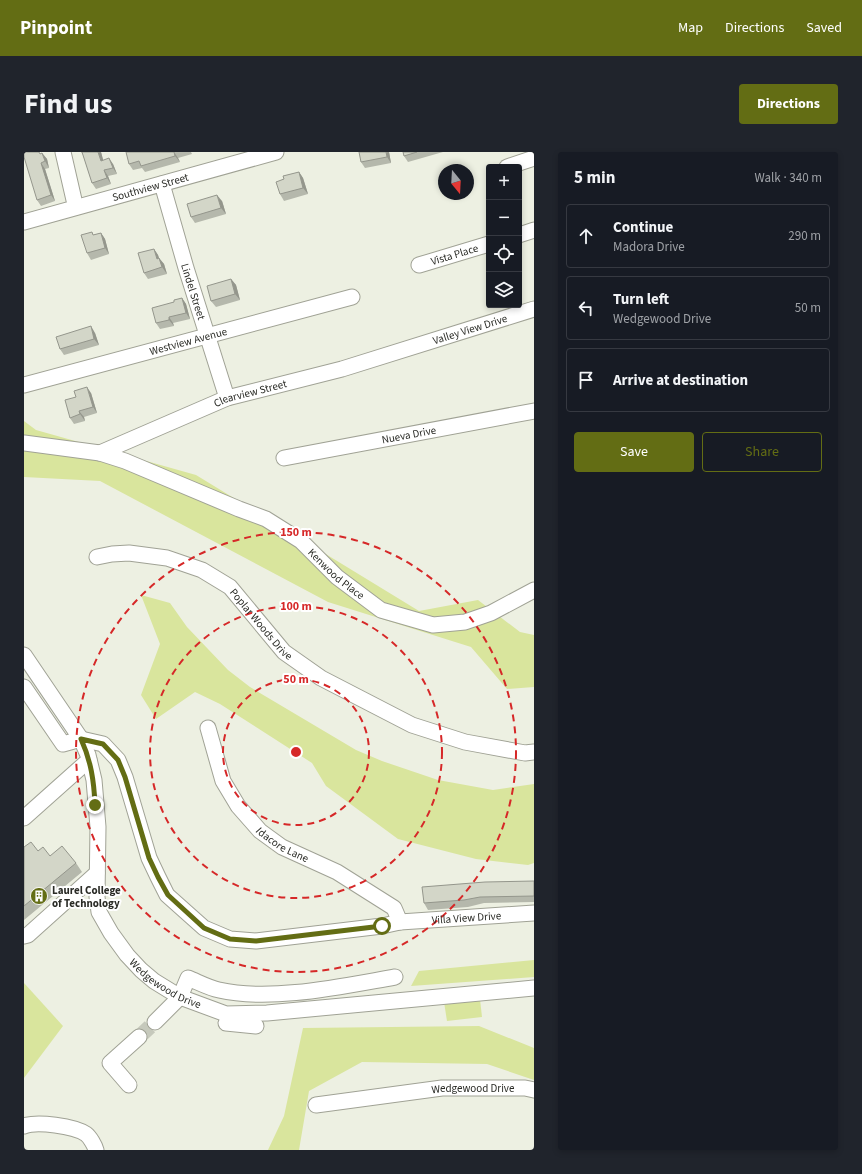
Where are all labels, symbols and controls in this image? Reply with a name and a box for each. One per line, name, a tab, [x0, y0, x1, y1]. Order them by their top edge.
text: Pinpoint	[20, 15, 92, 42]
text: Map	[678, 18, 703, 38]
text: Directions	[725, 18, 784, 38]
text: Saved	[806, 18, 842, 38]
text: Find us	[24, 84, 112, 124]
button: Directions	[739, 84, 838, 124]
north arrow	[438, 164, 474, 200]
map controls	[486, 164, 522, 308]
button: +	[486, 164, 522, 200]
text: 5 min	[574, 166, 615, 190]
street label: Southview Street	[110, 169, 190, 205]
text: Walk · 340 m	[754, 169, 822, 187]
button: −	[486, 200, 522, 236]
text: Continue	[613, 217, 673, 238]
icon: ahead	[575, 225, 597, 247]
text: 290 m	[788, 227, 821, 245]
button: locate	[486, 236, 522, 272]
text: Madora Drive	[613, 238, 685, 256]
street label: Vista Place	[429, 240, 481, 269]
street label: Lindel Street	[178, 262, 209, 322]
button: layers	[486, 272, 522, 308]
text: Turn left	[613, 289, 669, 310]
icon: left	[575, 297, 597, 319]
text: 50 m	[795, 299, 821, 317]
street label: Valley View Drive	[431, 310, 510, 348]
text: Wedgewood Drive	[613, 310, 711, 328]
street label: Westview Avenue	[148, 323, 229, 359]
icon: arrive	[575, 369, 597, 391]
text: Arrive at destination	[613, 370, 748, 391]
street label: Clearview Street	[211, 376, 288, 410]
street label: Nueva Drive	[380, 422, 438, 447]
button: Save	[574, 432, 694, 472]
button: Share	[702, 432, 822, 472]
text: 150 m	[280, 524, 312, 541]
street label: Kenwood Place	[305, 545, 368, 603]
street label: Poplar Woods Drive	[227, 585, 296, 664]
text: 100 m	[280, 598, 312, 615]
text: 50 m	[283, 671, 309, 688]
centre of rings	[289, 745, 303, 759]
route end	[86, 796, 104, 814]
street label: Idacore Lane	[252, 824, 312, 866]
place label: Laurel College of Technology	[52, 883, 121, 911]
building icon: Laurel College of Technology	[29, 886, 49, 906]
street label: Villa View Drive	[431, 908, 502, 927]
route start	[373, 917, 391, 935]
street label: Wedgewood Drive	[126, 955, 204, 1012]
street label: Wedgewood Drive	[430, 1081, 515, 1097]

